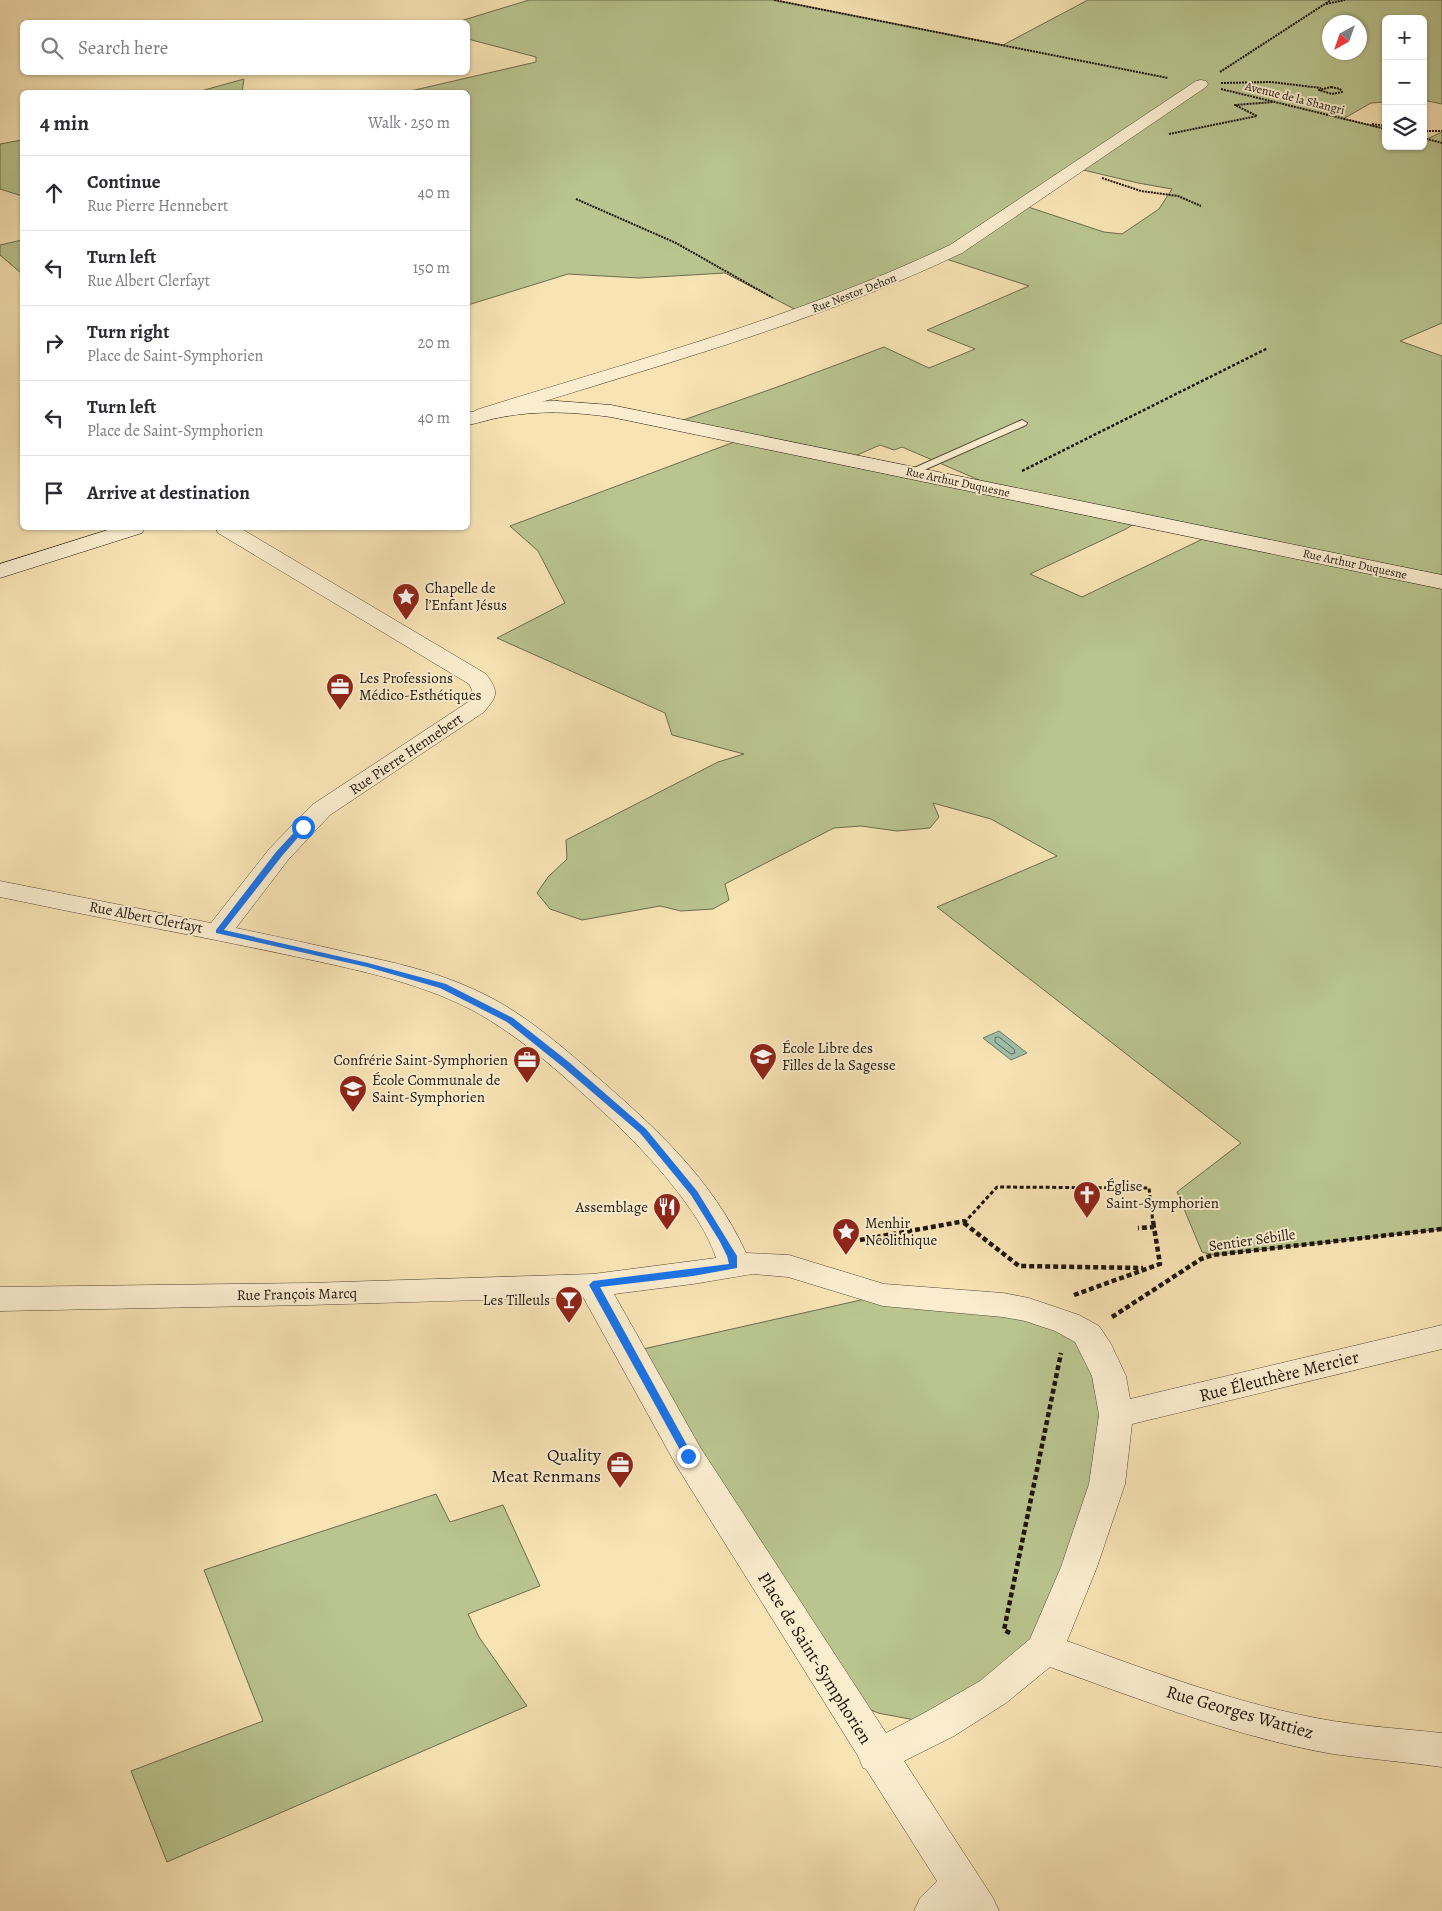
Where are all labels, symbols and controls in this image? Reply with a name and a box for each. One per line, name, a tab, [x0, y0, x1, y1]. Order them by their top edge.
north arrow	[1322, 15, 1367, 60]
map controls	[1382, 15, 1427, 150]
button: +	[1382, 15, 1427, 60]
search box	[20, 20, 470, 75]
icon: search	[38, 34, 66, 62]
text: Search here	[78, 35, 168, 61]
button: −	[1382, 60, 1427, 105]
street label: Avenue de la Shangri	[1243, 78, 1346, 118]
button: layers	[1382, 105, 1427, 150]
text: 4 min	[40, 109, 89, 137]
text: Walk · 250 m	[368, 112, 450, 134]
text: Continue	[87, 169, 161, 195]
icon: ahead	[40, 179, 68, 207]
text: 40 m	[418, 182, 450, 204]
text: Rue Pierre Hennebert	[87, 195, 228, 217]
text: Turn left	[87, 244, 156, 270]
icon: left	[40, 254, 68, 282]
text: 150 m	[413, 257, 450, 279]
street label: Rue Nestor Dehon	[809, 269, 899, 317]
text: Rue Albert Clerfayt	[87, 270, 210, 292]
text: Turn right	[87, 319, 169, 345]
icon: right	[40, 329, 68, 357]
text: 20 m	[417, 332, 450, 354]
text: Place de Saint-Symphorien	[87, 345, 263, 367]
text: Turn left	[87, 394, 156, 420]
icon: left	[40, 404, 68, 432]
text: 40 m	[418, 407, 450, 429]
text: Place de Saint-Symphorien	[87, 420, 263, 442]
street label: Rue Arthur Duquesne	[904, 463, 1012, 501]
icon: arrive	[40, 479, 68, 507]
text: Arrive at destination	[87, 480, 250, 506]
street label: Rue Arthur Duquesne	[1301, 545, 1409, 583]
place label: Chapelle de l’Enfant Jésus	[425, 578, 507, 615]
place icon: Chapelle de l’Enfant Jésus	[391, 582, 421, 621]
place label: Les Professions Médico-Esthétiques	[359, 668, 482, 705]
office icon: Les Professions Médico-Esthétiques	[325, 672, 355, 711]
street label: Rue Pierre Hennebert	[345, 709, 467, 799]
route start	[292, 816, 315, 839]
street label: Rue Albert Clerfayt	[87, 896, 205, 938]
place label: École Libre des Filles de la Sagesse	[782, 1038, 896, 1075]
school or university icon: École Libre des Filles de la Sagesse	[748, 1042, 778, 1081]
office icon: Confrérie Saint-Symphorien	[512, 1045, 542, 1084]
place label: Confrérie Saint-Symphorien	[333, 1050, 508, 1070]
place label: École Communale de Saint-Symphorien	[372, 1070, 501, 1107]
school or university icon: École Communale de Saint-Symphorien	[338, 1074, 368, 1113]
place label: Église Saint-Symphorien	[1106, 1176, 1219, 1213]
church icon: Église Saint-Symphorien	[1072, 1180, 1102, 1219]
restaurant icon: Assemblage	[652, 1192, 682, 1231]
place label: Assemblage	[574, 1197, 648, 1217]
place label: Menhir Neolithique	[865, 1213, 938, 1250]
place icon: Menhir Neolithique	[831, 1217, 861, 1256]
street label: Sentier Sébille	[1207, 1224, 1297, 1256]
street label: Rue François Marcq	[237, 1283, 358, 1305]
bar icon: Les Tilleuls	[554, 1285, 584, 1324]
place label: Les Tilleuls	[483, 1290, 550, 1310]
street label: Rue Éleuthère Mercier	[1197, 1345, 1362, 1407]
place label: Quality Meat Renmans	[491, 1443, 602, 1488]
route end	[677, 1445, 700, 1468]
office icon: Quality Meat Renmans	[605, 1450, 635, 1489]
street label: Place de Saint-Symphorien	[752, 1567, 878, 1749]
street label: Rue Georges Wattiez	[1163, 1679, 1317, 1745]

